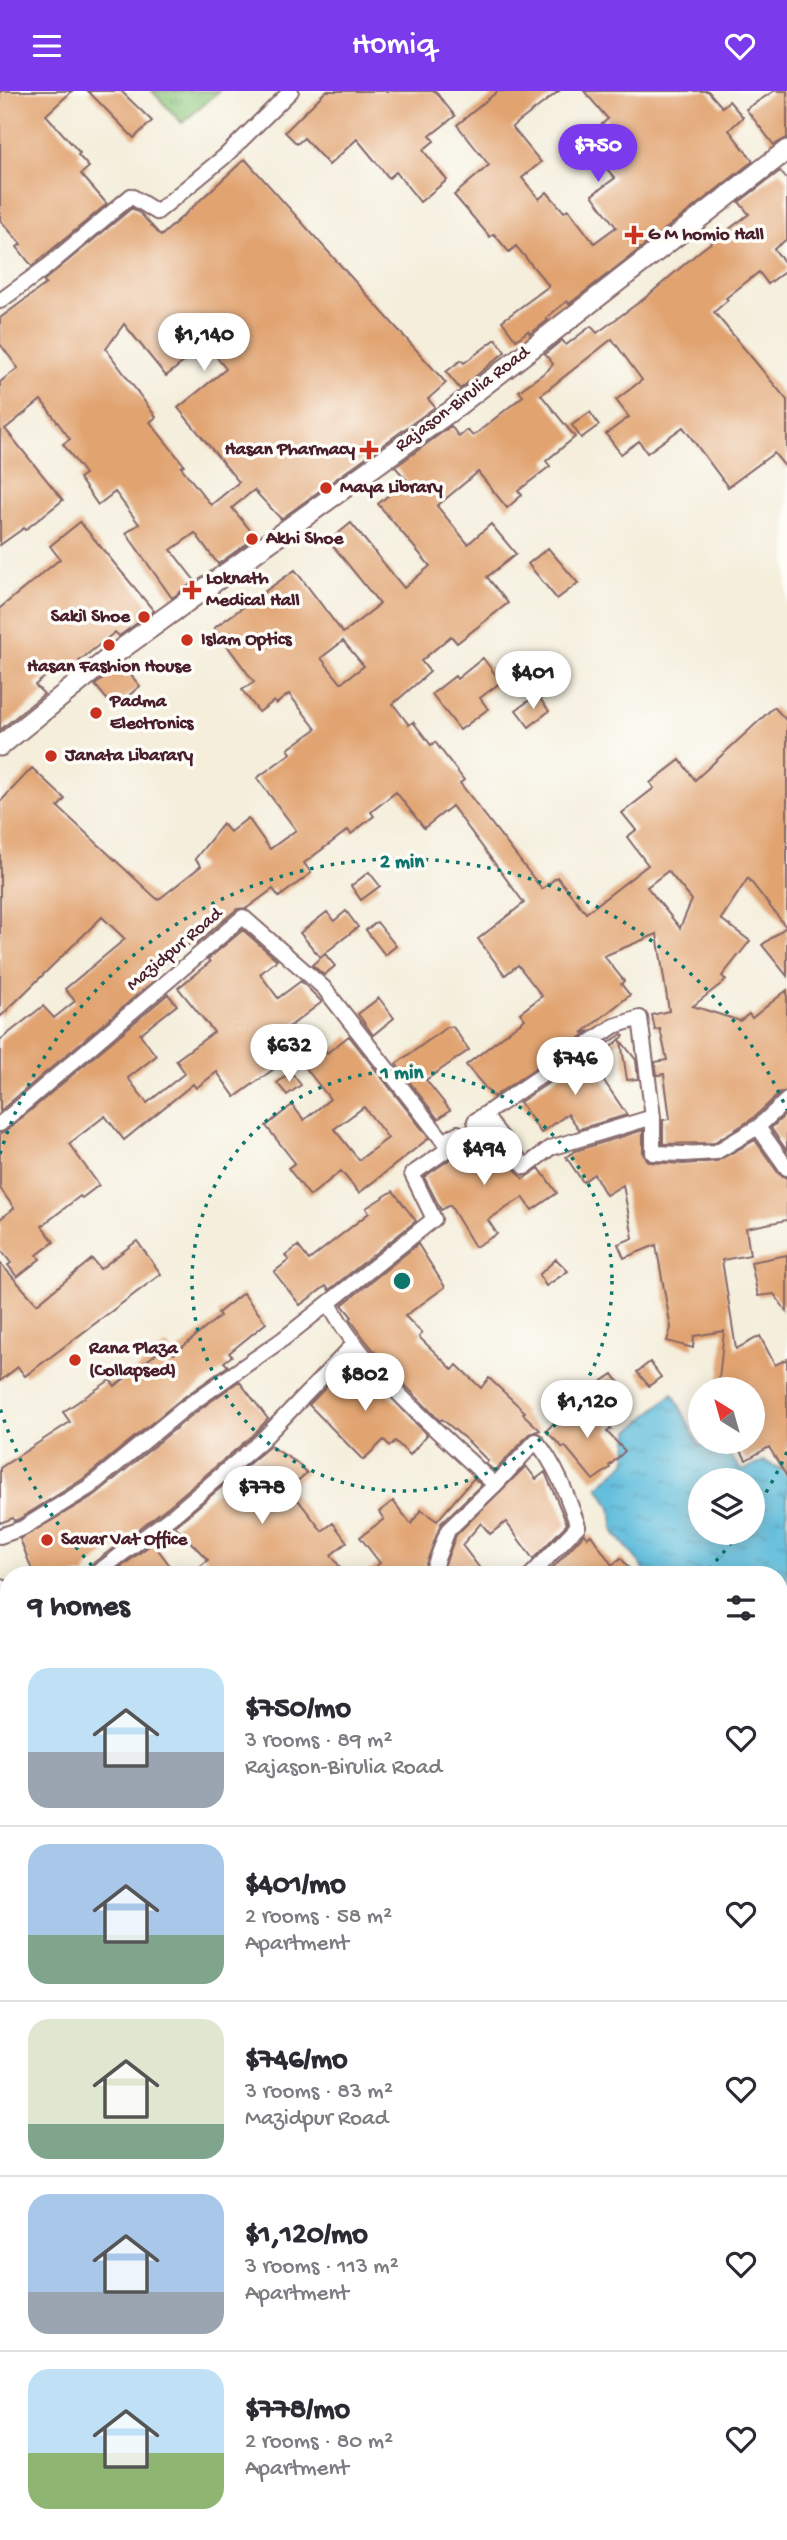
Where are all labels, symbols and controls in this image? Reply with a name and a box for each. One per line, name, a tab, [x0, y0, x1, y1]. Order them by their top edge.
icon: menu	[28, 27, 66, 65]
text: Homiq	[352, 27, 435, 65]
icon: heart	[721, 27, 759, 65]
pin: $750	[557, 125, 639, 184]
text: $750	[574, 133, 622, 160]
place label: G M homio Hall	[648, 224, 764, 247]
marker: G M homio Hall	[626, 227, 642, 243]
pin: $1,140	[147, 313, 261, 373]
text: $1,140	[174, 322, 234, 349]
street label: Rajason-Birulia Road	[391, 341, 536, 458]
place label: Hasan Pharmacy	[225, 439, 356, 462]
marker: Hasan Pharmacy	[361, 442, 377, 458]
place label: Maya Library	[340, 477, 443, 500]
marker: Maya Library	[318, 480, 334, 496]
place label: Akhi Shoe	[265, 528, 344, 551]
marker: Akhi Shoe	[244, 531, 260, 547]
place label: Loknath Medical Hall	[206, 568, 300, 613]
marker: Loknath Medical Hall	[184, 582, 200, 598]
place label: Sakil Shoe	[51, 606, 131, 629]
marker: Sakil Shoe	[136, 609, 152, 625]
place label: Islam Optics	[201, 629, 292, 652]
marker: Islam Optics	[179, 632, 195, 648]
marker: Hasan Fashion House	[101, 637, 117, 653]
pin: $401	[492, 651, 574, 711]
place label: Hasan Fashion House	[27, 656, 192, 679]
text: $401	[511, 660, 555, 687]
place label: Padma Electronics	[109, 691, 194, 736]
marker: Padma Electronics	[88, 705, 104, 721]
place label: Janata Libarary	[64, 745, 194, 768]
marker: Janata Libarary	[43, 748, 59, 764]
text: 2 min	[380, 851, 425, 876]
street label: Mazidpur Road	[122, 902, 229, 997]
pin: $632	[248, 1025, 330, 1084]
text: $632	[266, 1033, 312, 1060]
pin: $746	[534, 1037, 616, 1097]
text: $746	[553, 1046, 597, 1073]
text: 1 min	[380, 1062, 424, 1087]
pin: $494	[443, 1127, 525, 1187]
text: $494	[462, 1136, 506, 1163]
centre of rings	[390, 1269, 414, 1293]
place label: Rana Plaza (Collapsed)	[88, 1338, 179, 1383]
marker: Rana Plaza (Collapsed)	[67, 1352, 83, 1368]
pin: $802	[324, 1353, 406, 1413]
text: $802	[341, 1362, 389, 1389]
north arrow	[688, 1377, 765, 1454]
map controls	[688, 1377, 765, 1545]
pin: $1,120	[530, 1381, 644, 1440]
text: $1,120	[557, 1389, 617, 1416]
pin: $778	[221, 1467, 303, 1526]
button: layers	[688, 1468, 765, 1545]
text: $778	[239, 1475, 285, 1502]
place label: Savar Vat Office	[61, 1529, 189, 1552]
marker: Savar Vat Office	[39, 1532, 55, 1548]
icon: filters	[722, 1589, 760, 1627]
text: 9 homes	[28, 1591, 130, 1626]
text: $750/mo	[245, 1693, 351, 1728]
icon: home	[84, 1696, 168, 1780]
icon: heart	[722, 1719, 760, 1757]
text: 3 rooms · 89 m²	[245, 1728, 392, 1755]
text: Rajason-Birulia Road	[245, 1755, 442, 1782]
text: $401/mo	[245, 1869, 346, 1904]
icon: home	[84, 1872, 168, 1956]
icon: heart	[722, 1895, 760, 1933]
text: 2 rooms · 58 m²	[245, 1904, 392, 1931]
text: Apartment	[245, 1931, 349, 1958]
text: $746/mo	[245, 2044, 348, 2079]
icon: home	[84, 2047, 168, 2131]
icon: heart	[722, 2070, 760, 2108]
text: 3 rooms · 83 m²	[245, 2079, 393, 2106]
text: Mazidpur Road	[245, 2106, 388, 2133]
text: $1,120/mo	[245, 2219, 368, 2254]
icon: home	[84, 2222, 168, 2306]
icon: heart	[722, 2245, 760, 2283]
text: 3 rooms · 113 m²	[245, 2254, 399, 2281]
text: Apartment	[245, 2281, 349, 2308]
text: $778/mo	[245, 2394, 350, 2429]
icon: home	[84, 2397, 168, 2481]
icon: heart	[722, 2420, 760, 2458]
text: 2 rooms · 80 m²	[245, 2429, 393, 2456]
text: Apartment	[245, 2456, 349, 2483]

